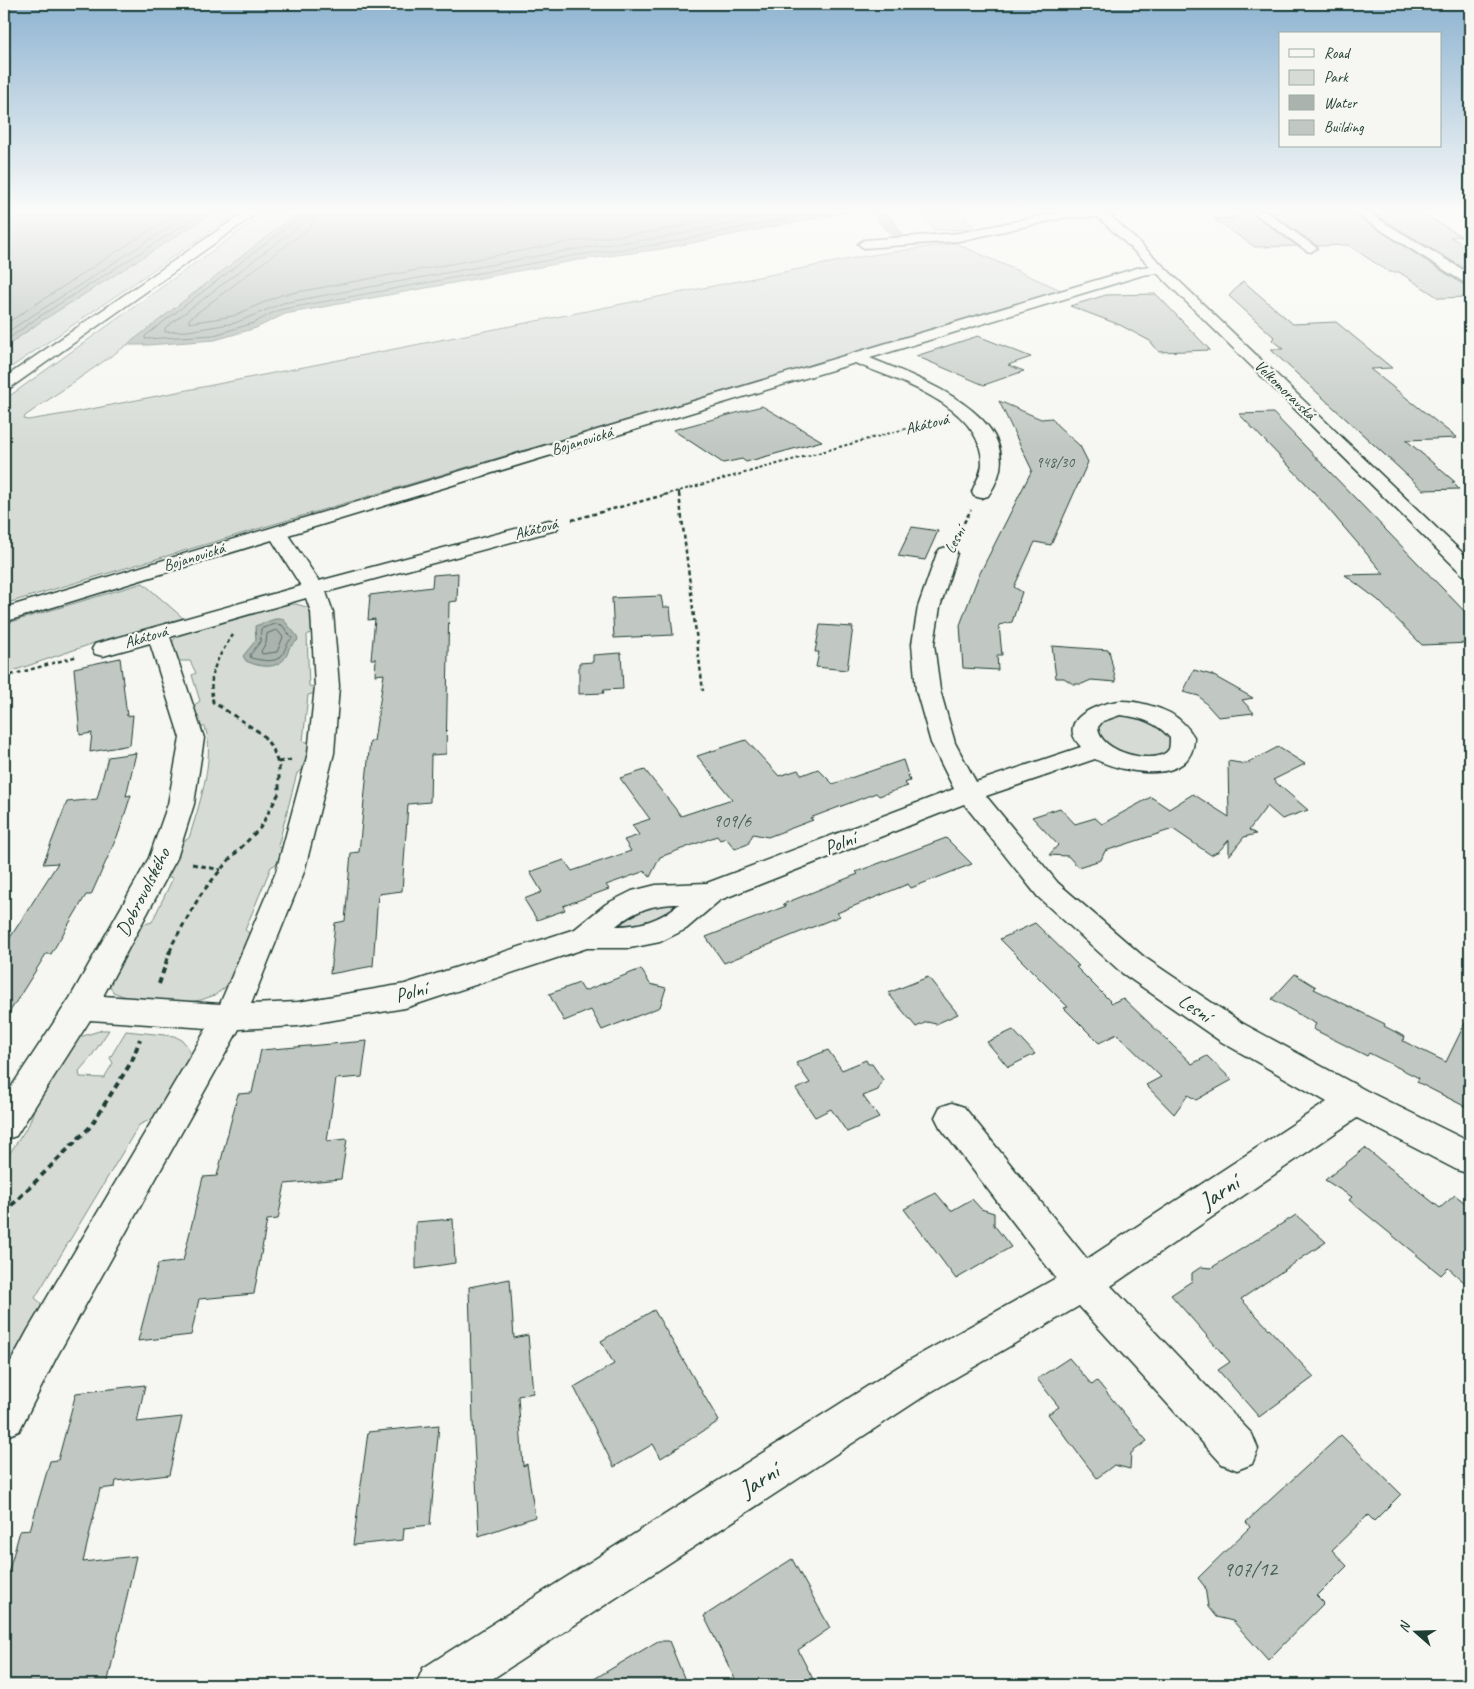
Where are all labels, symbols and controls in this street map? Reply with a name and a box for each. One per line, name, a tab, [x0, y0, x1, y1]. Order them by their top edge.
legend	[1279, 32, 1442, 148]
text: Road	[1324, 44, 1351, 63]
text: Park	[1324, 68, 1349, 87]
text: Water	[1324, 94, 1358, 113]
text: Building	[1324, 118, 1364, 137]
street label: Velkomoravská	[1250, 356, 1321, 426]
street label: Akátová	[903, 408, 953, 439]
street label: Bojanovická	[549, 422, 617, 460]
house number: 948/30	[1036, 453, 1076, 472]
street label: Akátová	[512, 513, 562, 544]
street label: Lesní	[940, 520, 972, 557]
street label: Bojanovická	[161, 538, 229, 576]
street label: Akátová	[122, 621, 172, 653]
house number: 909/6	[713, 810, 752, 832]
street label: Polní	[821, 824, 863, 860]
street label: Dobrovolského	[110, 843, 176, 940]
street label: Polní	[392, 975, 434, 1008]
street label: Lesní	[1174, 988, 1220, 1030]
street label: Jarní	[1193, 1165, 1248, 1217]
street label: Jarní	[733, 1454, 788, 1504]
house number: 907/12	[1223, 1556, 1279, 1582]
north arrow	[1392, 1606, 1442, 1656]
text: N	[1395, 1619, 1415, 1635]

